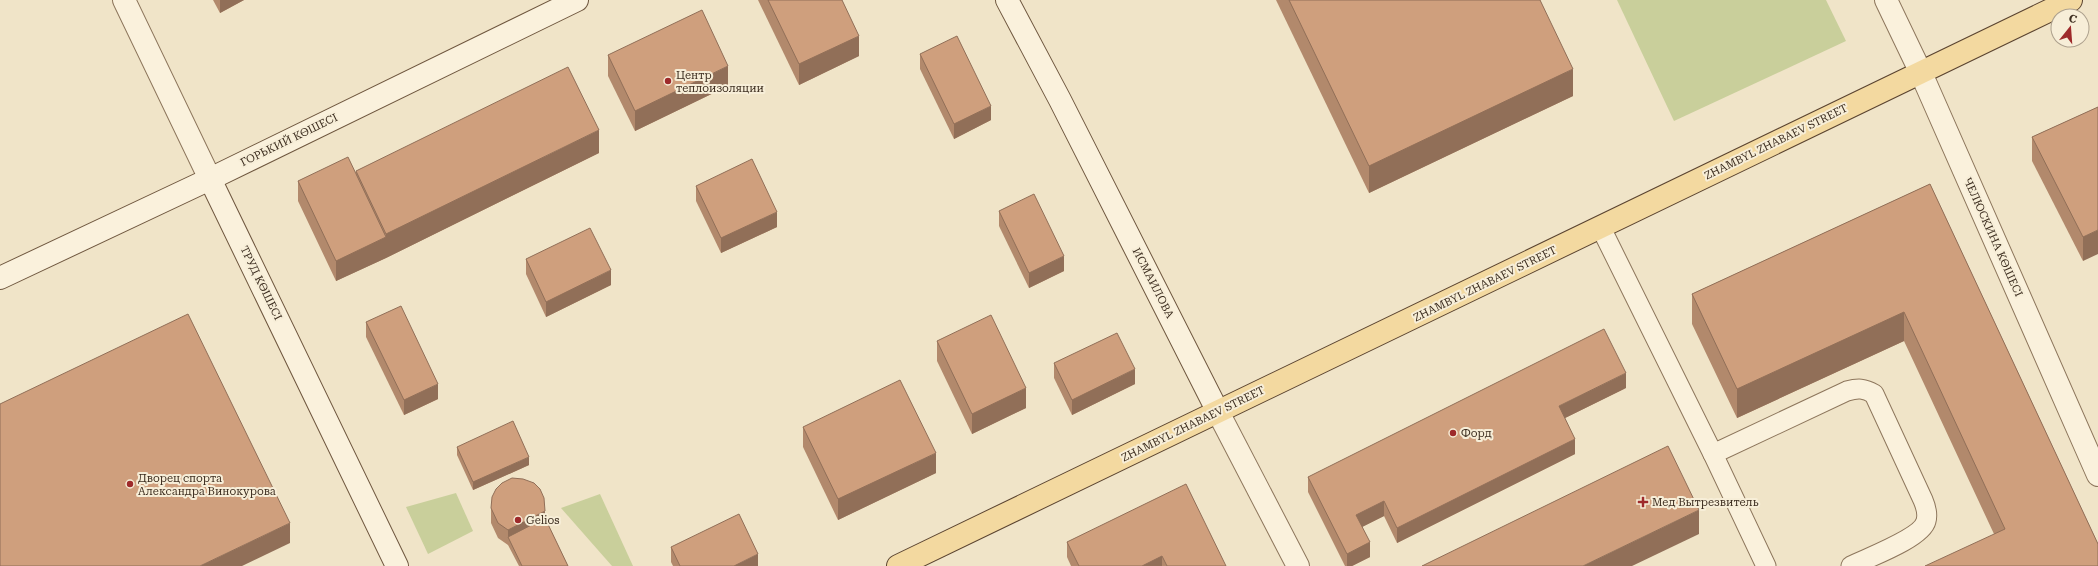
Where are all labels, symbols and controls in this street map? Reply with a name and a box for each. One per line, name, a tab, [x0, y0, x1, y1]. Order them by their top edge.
north arrow	[2050, 8, 2090, 48]
text: С	[2067, 12, 2079, 26]
place label: Центр теплоизоляции	[676, 69, 764, 95]
marker: Центр теплоизоляции	[663, 76, 673, 86]
street label: ZHAMBYL ZHABAEV STREET	[1702, 102, 1850, 182]
street label: ГОРЬКИЙ КӨШЕСІ	[238, 110, 340, 169]
street label: ЧЕЛЮСКИНА КӨШЕСІ	[1961, 175, 2025, 299]
street label: ТРУД КӨШЕСІ	[237, 244, 285, 322]
street label: ZHAMBYL ZHABAEV STREET	[1411, 244, 1559, 324]
street label: ИСМАИЛОВА	[1130, 246, 1176, 321]
street label: ZHAMBYL ZHABAEV STREET	[1119, 384, 1267, 464]
place label: Форд	[1461, 427, 1492, 440]
marker: Форд	[1448, 428, 1458, 438]
place label: Дворец спорта Александра Винокурова	[138, 472, 276, 498]
marker: Дворец спорта Александра Винокурова	[125, 479, 135, 489]
marker: Мед Вытрезвитель	[1637, 496, 1649, 508]
place label: Мед Вытрезвитель	[1652, 496, 1759, 509]
place label: Gelios	[526, 514, 560, 527]
marker: Gelios	[513, 515, 523, 525]

